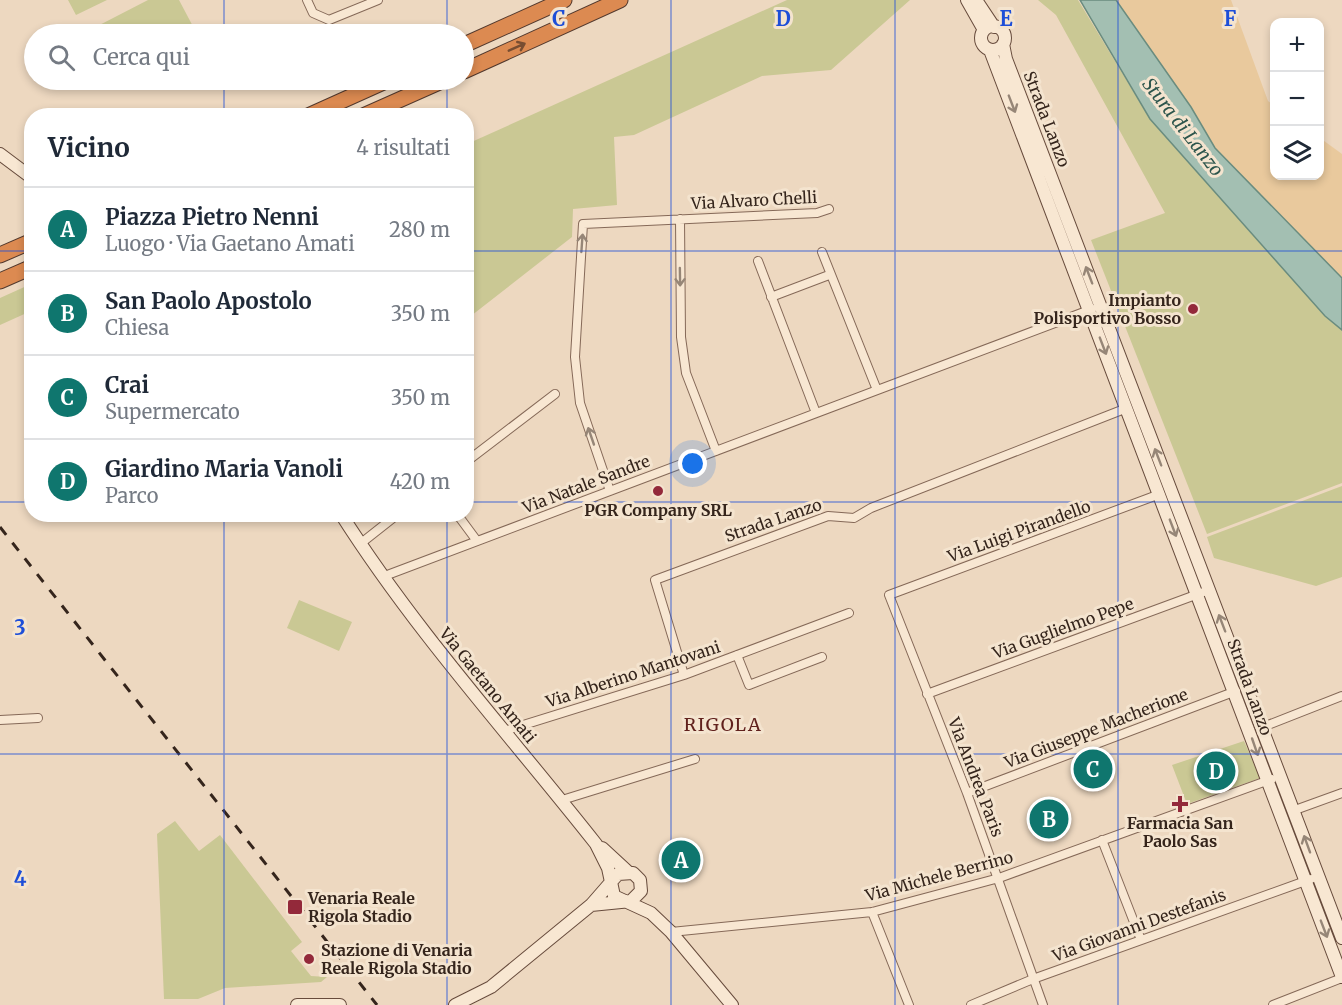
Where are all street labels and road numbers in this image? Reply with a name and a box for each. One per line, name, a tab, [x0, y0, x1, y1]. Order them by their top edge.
street label: Strada Lanzo	[1020, 68, 1074, 170]
street label: Via Alvaro Chelli	[689, 187, 818, 213]
street label: Via Natale Sandre	[519, 451, 652, 518]
street label: Strada Lanzo	[722, 494, 824, 546]
street label: Via Luigi Pirandello	[944, 496, 1093, 566]
street label: Via Guglielmo Pepe	[989, 593, 1136, 663]
street label: Via Gaetano Amati	[435, 623, 541, 747]
street label: Via Alberino Mantovani	[542, 636, 723, 712]
street label: Strada Lanzo	[1223, 636, 1277, 738]
street label: Via Giuseppe Macherione	[1001, 684, 1191, 773]
street label: Via Andrea Paris	[944, 714, 1008, 840]
street label: Via Michele Berrino	[862, 847, 1015, 906]
street label: Via Giovanni Destefanis	[1049, 884, 1229, 966]

